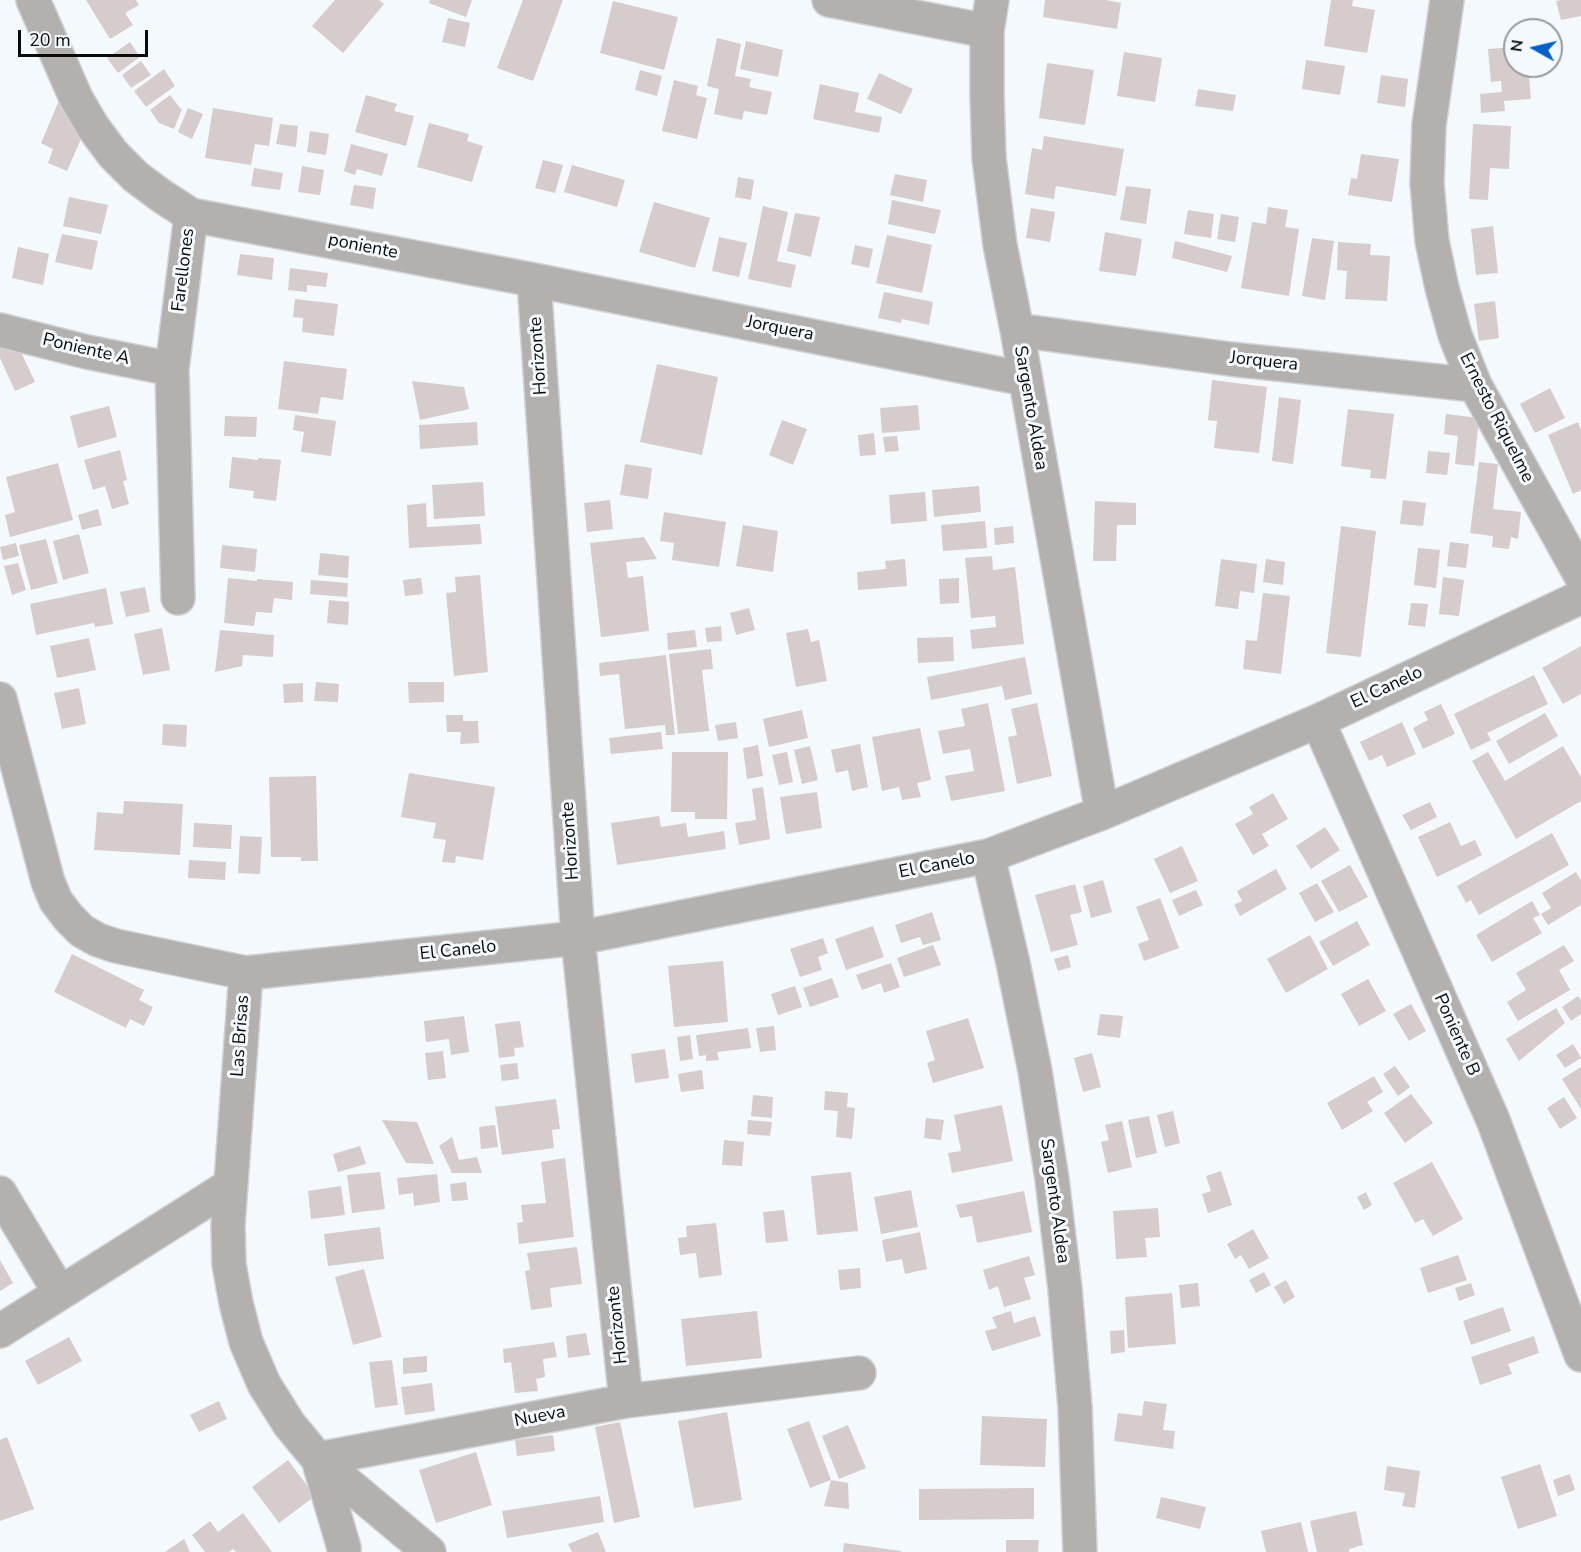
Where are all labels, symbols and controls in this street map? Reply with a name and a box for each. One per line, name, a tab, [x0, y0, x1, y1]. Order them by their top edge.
scale bar	[21, 18, 152, 56]
north arrow	[1503, 18, 1563, 78]
text: 20 m	[29, 28, 71, 52]
text: N	[1505, 38, 1529, 53]
street label: Farellones	[168, 227, 200, 313]
street label: poniente	[326, 230, 400, 264]
street label: Jorquera	[744, 312, 816, 346]
street label: Horizonte	[525, 316, 553, 396]
street label: Poniente A	[40, 329, 132, 371]
street label: Sargento Aldea	[1008, 344, 1052, 472]
street label: Jorquera	[1229, 348, 1299, 376]
street label: Ernesto Riquelme	[1454, 349, 1538, 487]
street label: El Canelo	[1348, 662, 1426, 714]
street label: Horizonte	[557, 801, 585, 881]
street label: El Canelo	[897, 848, 977, 884]
street label: El Canelo	[419, 936, 497, 966]
street label: Poniente B	[1428, 991, 1484, 1079]
street label: Las Brisas	[227, 994, 255, 1078]
street label: Sargento Aldea	[1035, 1137, 1073, 1265]
street label: Horizonte	[603, 1285, 633, 1365]
street label: Nueva	[513, 1401, 567, 1433]

